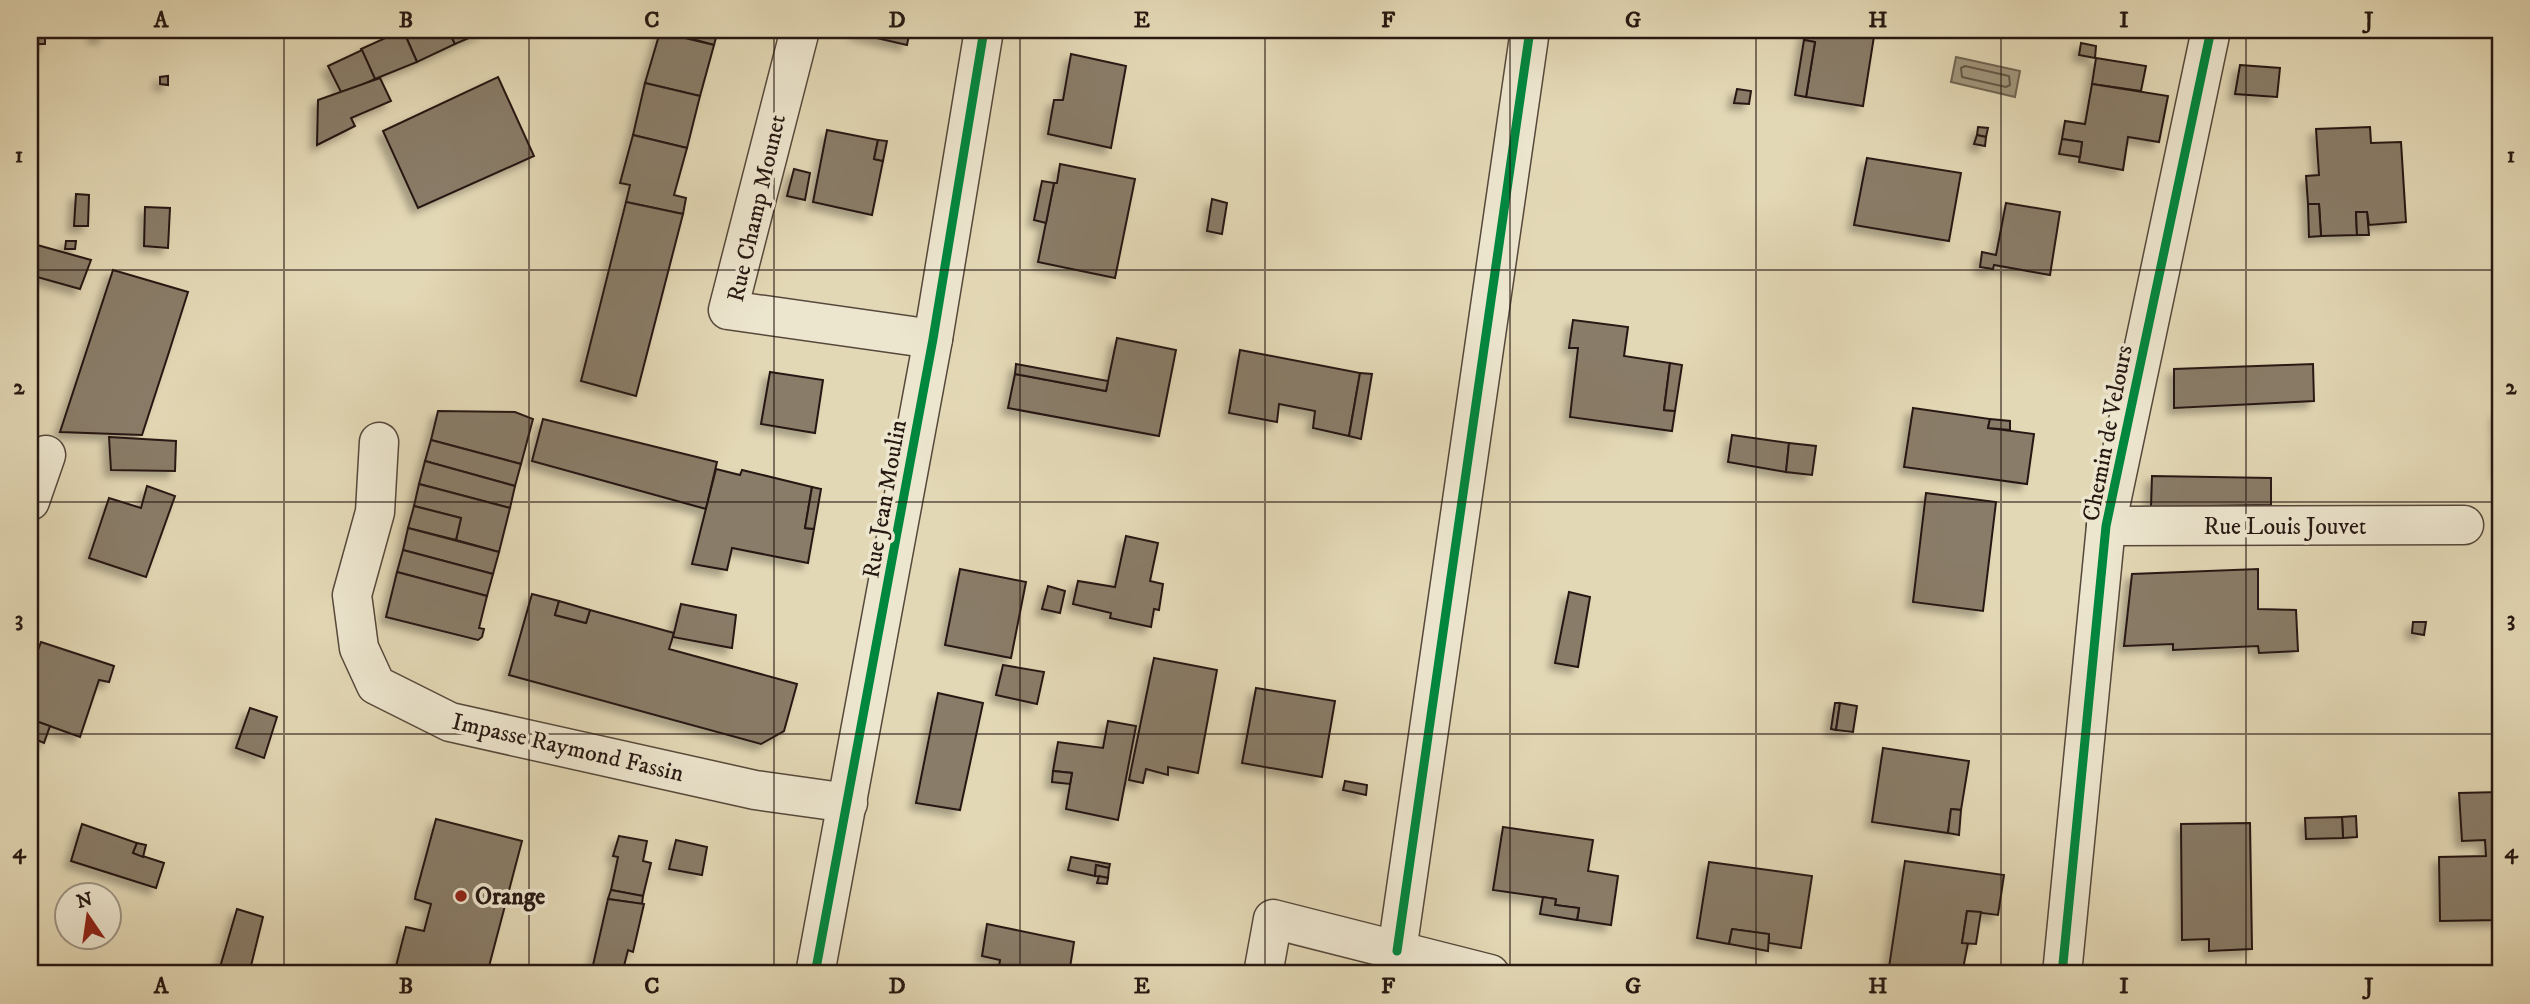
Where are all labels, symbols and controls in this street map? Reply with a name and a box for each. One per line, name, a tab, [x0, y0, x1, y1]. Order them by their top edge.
text: A	[153, 6, 170, 35]
text: B	[399, 6, 413, 35]
text: C	[644, 6, 660, 35]
text: D	[888, 6, 906, 35]
text: E	[1134, 6, 1150, 35]
text: F	[1381, 6, 1396, 35]
text: G	[1625, 6, 1641, 35]
text: H	[1868, 6, 1888, 35]
text: I	[2119, 6, 2129, 35]
text: J	[2361, 6, 2374, 35]
street label: Rue Champ Mounet	[721, 111, 793, 305]
text: 1	[15, 141, 23, 170]
text: 1	[2507, 141, 2515, 170]
street label: Chemin de Velours	[2076, 343, 2140, 524]
text: 2	[13, 373, 25, 402]
text: 2	[2505, 373, 2517, 402]
street label: Rue Jean Moulin	[856, 417, 914, 581]
street label: Rue Louis Jouvet	[2203, 512, 2367, 542]
text: 3	[15, 605, 23, 634]
text: 3	[2507, 605, 2515, 634]
street label: Impasse Raymond Fassin	[449, 707, 687, 789]
text: 4	[12, 837, 27, 866]
text: 4	[2504, 837, 2519, 866]
north arrow	[52, 881, 122, 951]
place label: Orange	[475, 882, 545, 912]
text: N	[74, 888, 95, 914]
marker: Orange	[453, 888, 469, 904]
text: A	[153, 972, 170, 1001]
text: B	[399, 972, 413, 1001]
text: C	[644, 972, 660, 1001]
text: D	[888, 972, 906, 1001]
text: E	[1134, 972, 1150, 1001]
text: F	[1381, 972, 1396, 1001]
text: G	[1625, 972, 1641, 1001]
text: H	[1868, 972, 1888, 1001]
text: I	[2119, 972, 2129, 1001]
text: J	[2361, 972, 2374, 1001]

